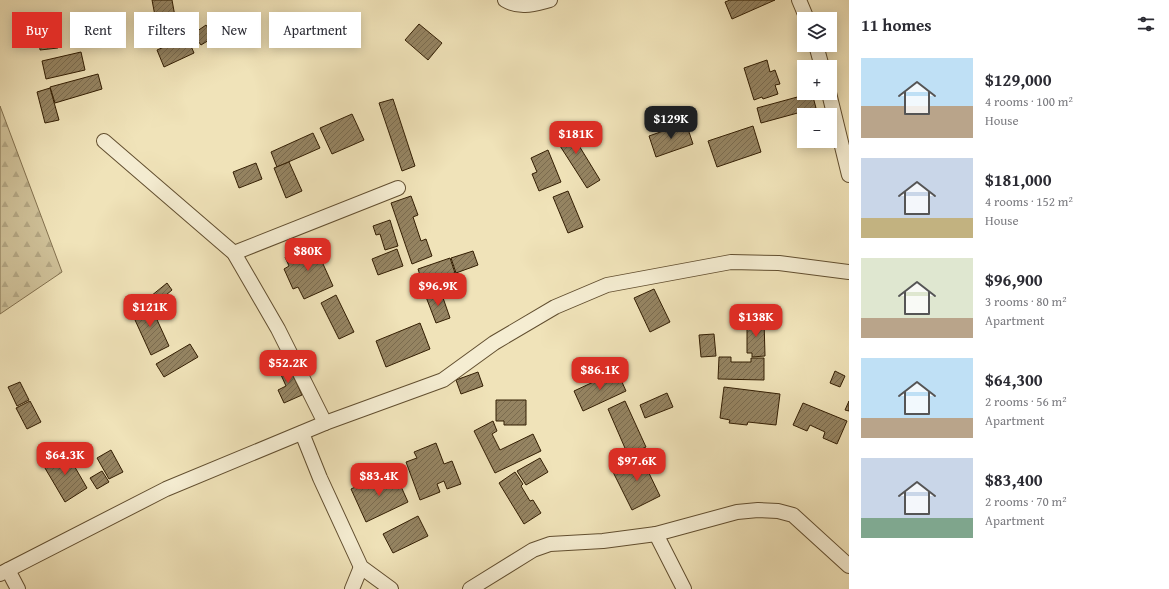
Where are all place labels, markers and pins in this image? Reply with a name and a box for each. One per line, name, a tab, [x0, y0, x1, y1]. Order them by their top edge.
pin: $129K	[643, 106, 699, 140]
pin: $181K	[548, 121, 604, 155]
pin: $80K	[284, 238, 332, 272]
pin: $96.9K	[405, 273, 471, 307]
pin: $121K	[122, 294, 178, 328]
pin: $138K	[728, 304, 784, 338]
pin: $52.2K	[255, 350, 321, 384]
pin: $86.1K	[567, 357, 633, 391]
pin: $64.3K	[32, 442, 98, 476]
pin: $97.6K	[604, 448, 670, 482]
pin: $83.4K	[346, 463, 412, 497]

